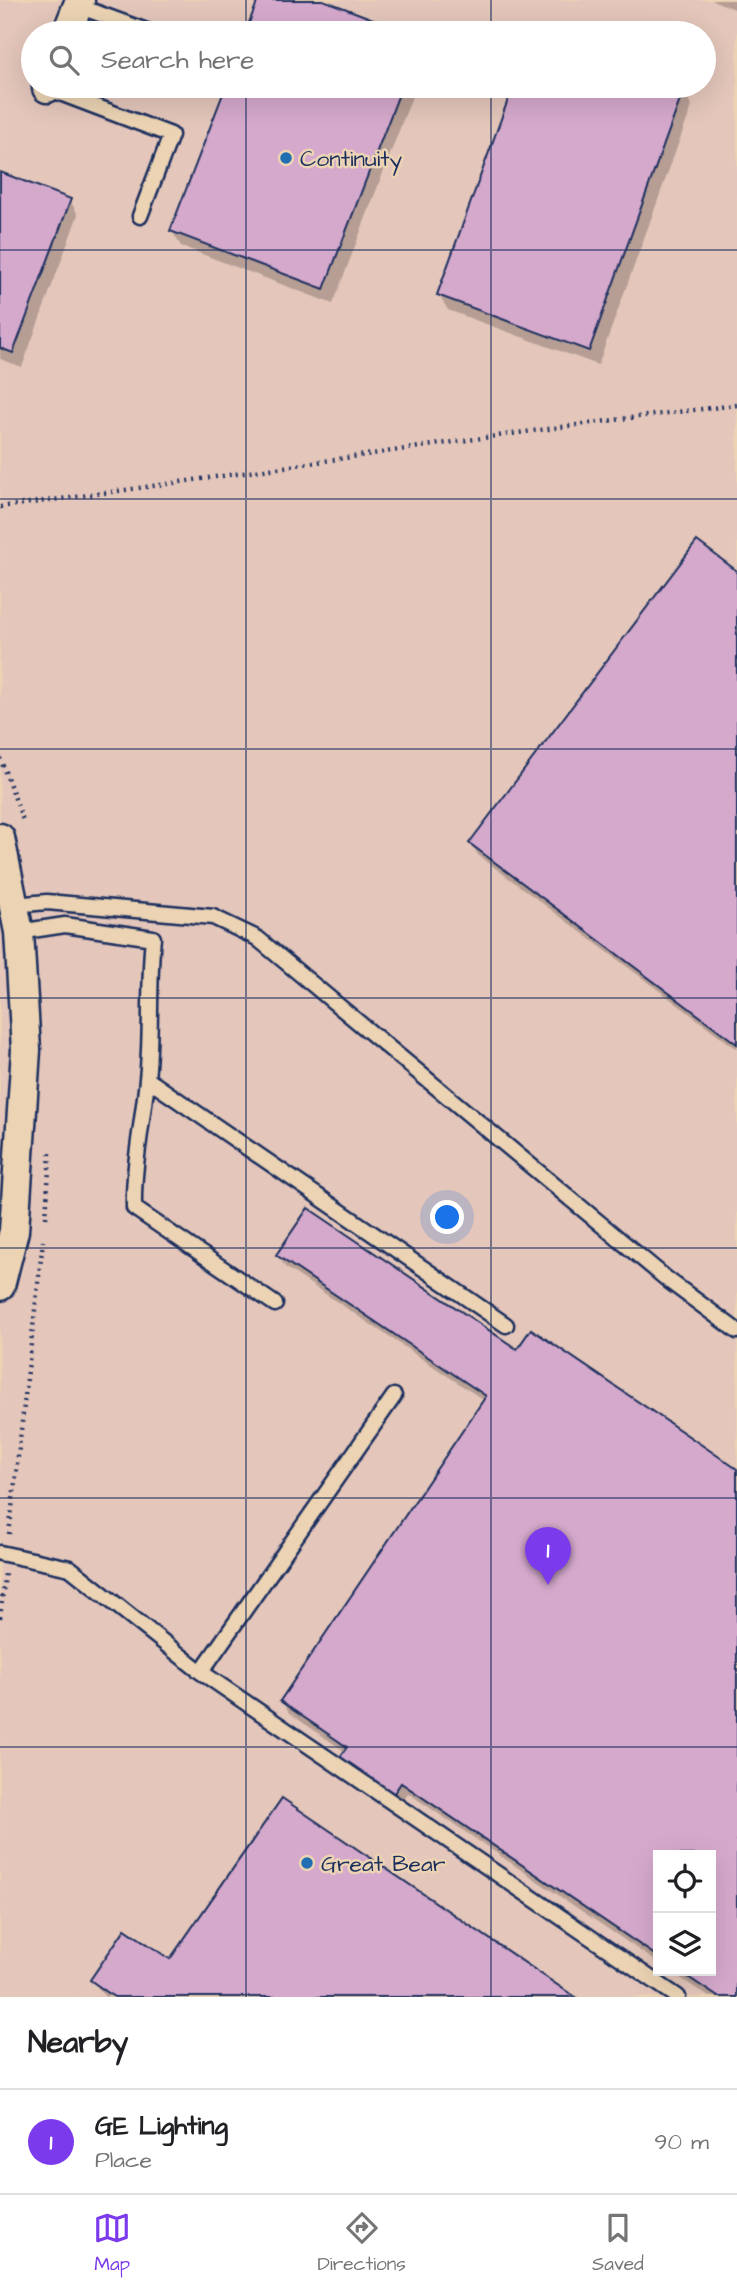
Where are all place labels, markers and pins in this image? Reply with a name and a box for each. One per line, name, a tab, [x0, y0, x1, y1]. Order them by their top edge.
place label: Continuity	[300, 143, 402, 176]
marker: Continuity	[278, 150, 294, 166]
pin: 1	[525, 1527, 571, 1585]
place label: Great Bear	[321, 1848, 446, 1880]
marker: Great Bear	[299, 1855, 315, 1871]

